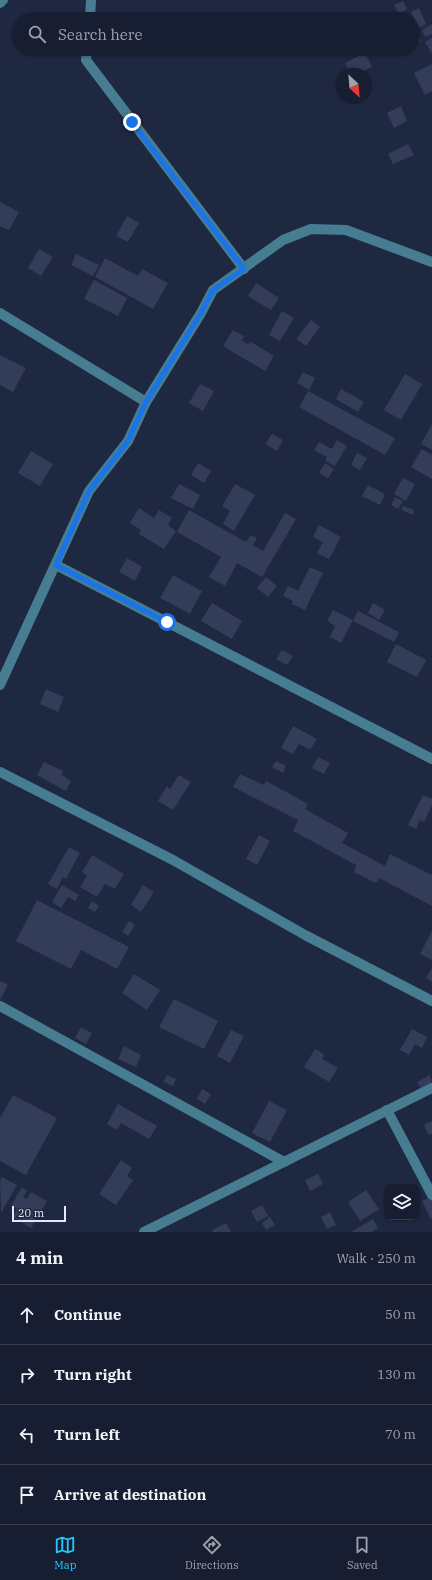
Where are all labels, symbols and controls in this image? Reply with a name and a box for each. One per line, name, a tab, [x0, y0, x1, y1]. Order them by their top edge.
search box	[12, 12, 420, 56]
icon: search	[26, 23, 48, 45]
text: Search here	[58, 25, 143, 44]
north arrow	[336, 68, 372, 104]
route end	[123, 113, 141, 131]
route start	[158, 613, 176, 631]
map controls	[384, 1184, 420, 1220]
button: layers	[384, 1184, 420, 1220]
scale bar	[12, 1204, 66, 1223]
text: 20 m	[18, 1206, 44, 1220]
text: 4 min	[16, 1247, 64, 1269]
text: Walk · 250 m	[337, 1250, 416, 1267]
icon: ahead	[16, 1304, 38, 1326]
text: Continue	[54, 1305, 121, 1324]
text: 50 m	[385, 1306, 416, 1323]
icon: right	[16, 1364, 38, 1386]
text: Turn right	[54, 1365, 132, 1384]
text: 130 m	[377, 1366, 416, 1383]
icon: left	[16, 1424, 38, 1446]
text: Turn left	[54, 1425, 120, 1444]
text: 70 m	[385, 1426, 416, 1443]
icon: arrive	[16, 1484, 38, 1506]
text: Arrive at destination	[54, 1485, 206, 1504]
tab: Map	[54, 1534, 77, 1572]
tab: Directions	[185, 1534, 239, 1572]
tab: Saved	[347, 1534, 378, 1572]

